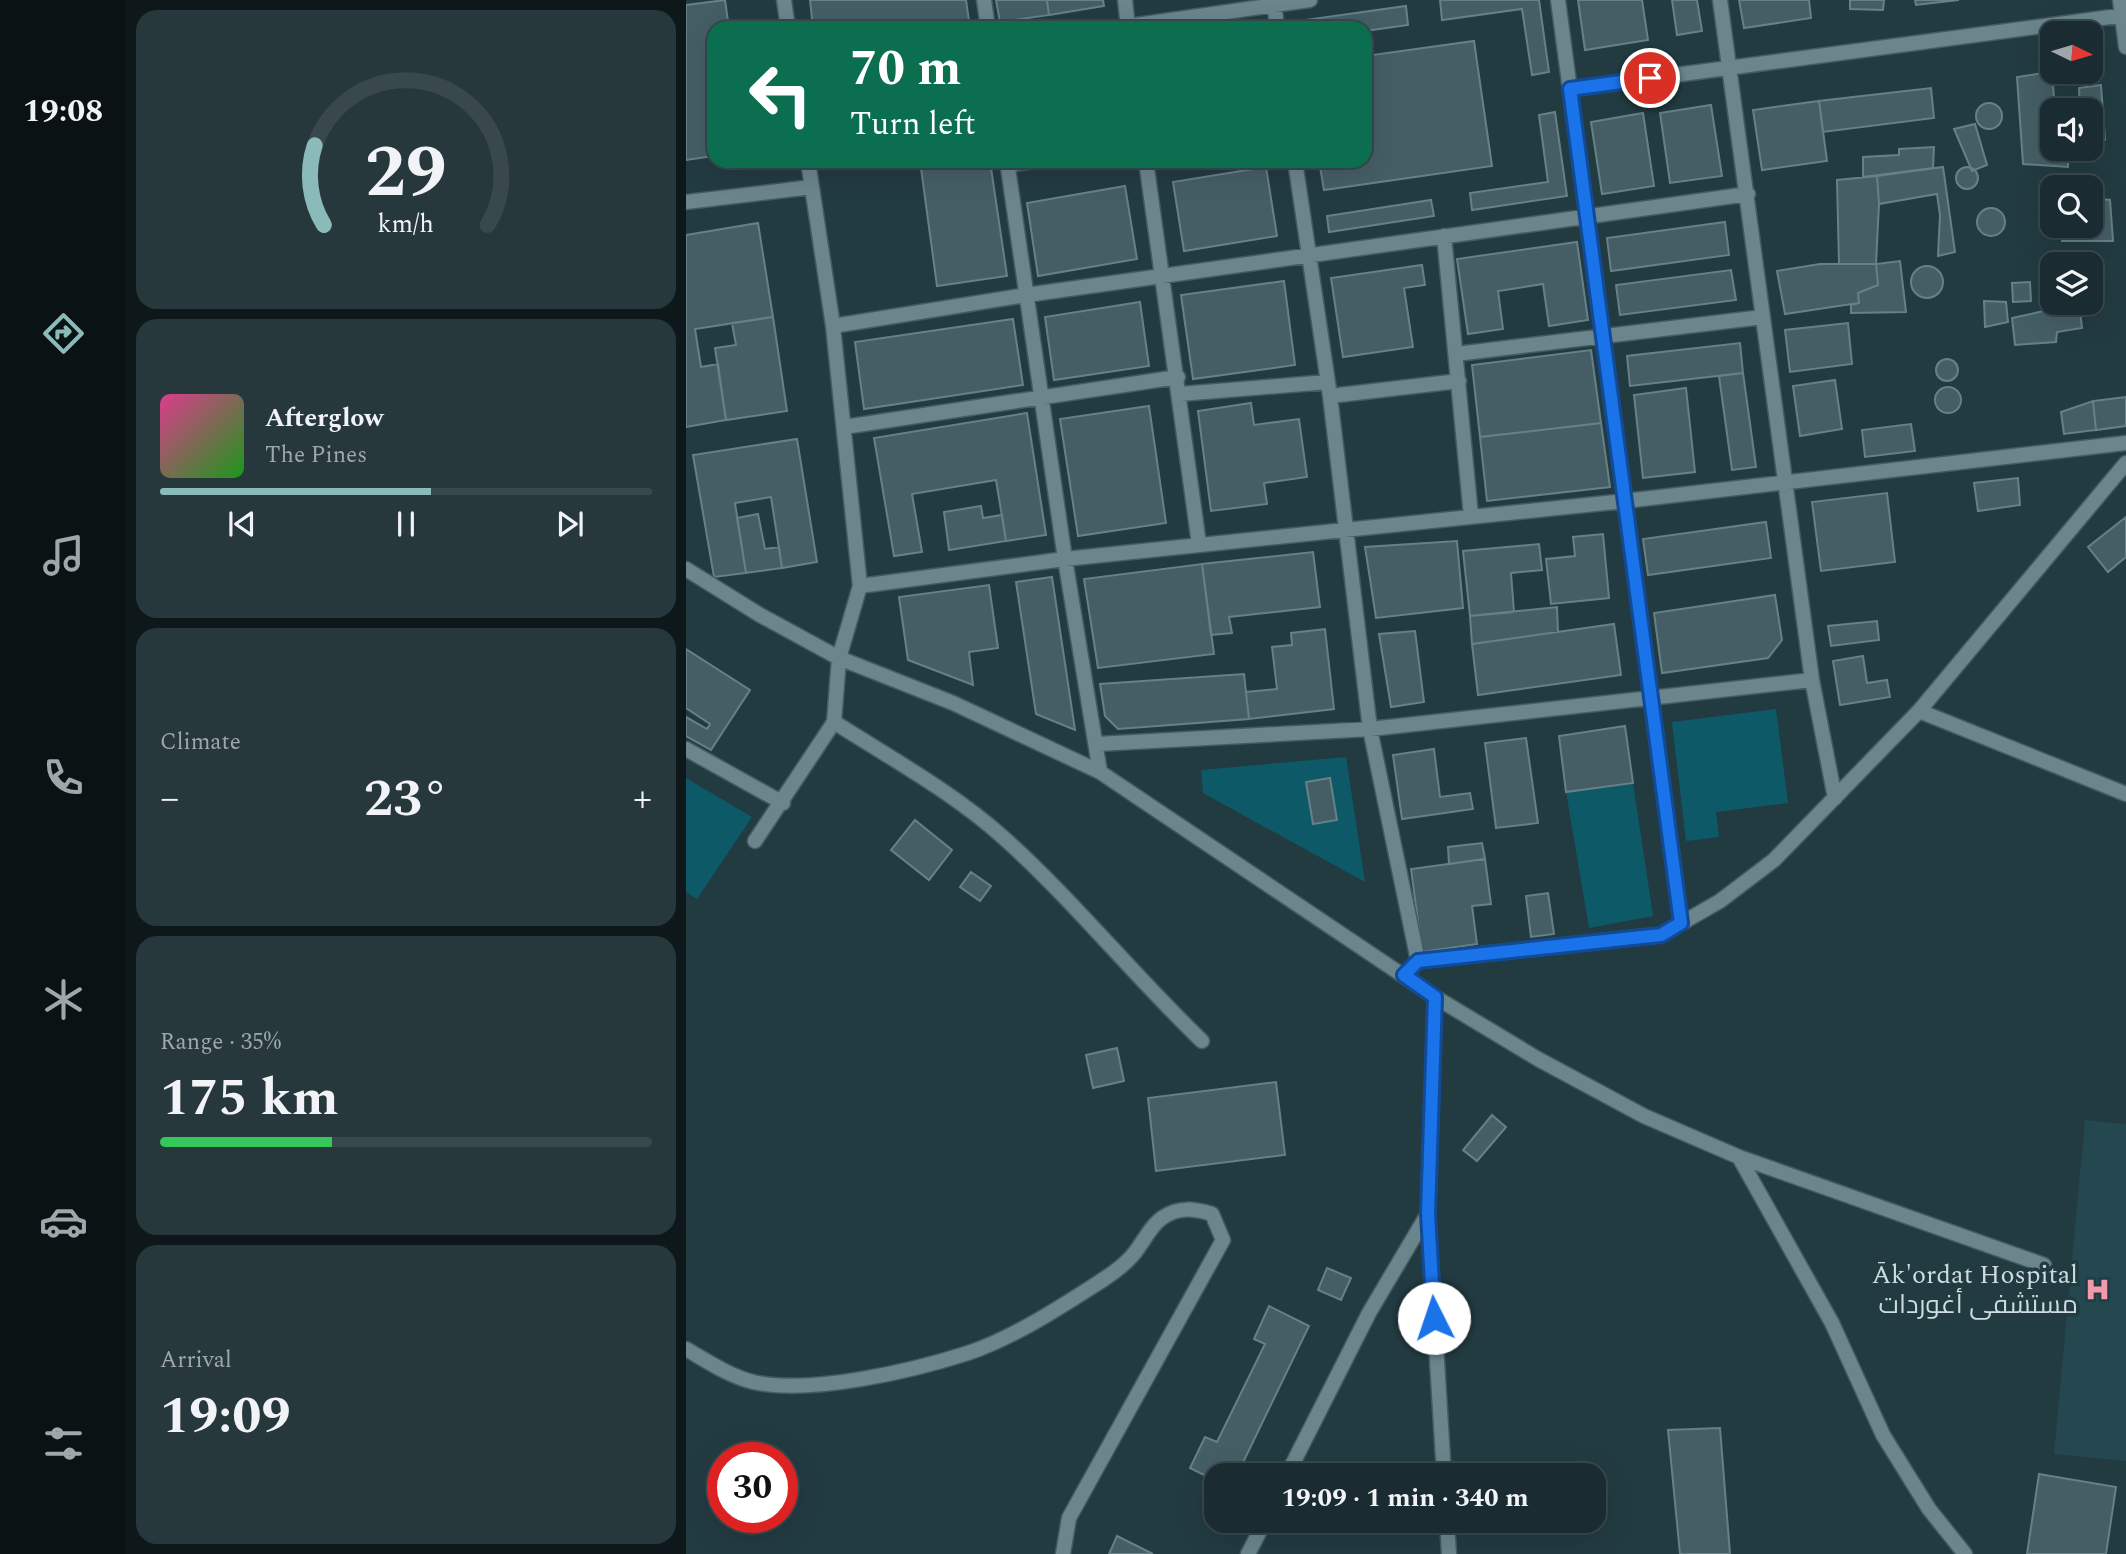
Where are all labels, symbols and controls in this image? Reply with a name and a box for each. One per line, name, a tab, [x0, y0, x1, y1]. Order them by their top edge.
north arrow	[2040, 21, 2104, 84]
map controls	[2040, 21, 2103, 315]
text: 70 m	[850, 32, 961, 107]
pin	[1620, 48, 1680, 108]
icon: left	[735, 49, 826, 140]
icon: arrive	[1631, 59, 1669, 97]
text: 19:08	[23, 87, 103, 136]
button: sound	[2040, 98, 2103, 161]
text: Turn left	[850, 100, 976, 149]
text: 29	[365, 119, 447, 230]
button: search	[2040, 175, 2103, 238]
text: km/h	[378, 206, 434, 244]
button: layers	[2040, 252, 2103, 315]
icon: directions	[39, 309, 88, 358]
text: Afterglow	[265, 398, 384, 438]
text: The Pines	[265, 438, 367, 473]
icon: previous	[223, 505, 261, 543]
icon: pause	[387, 505, 425, 543]
icon: next	[551, 505, 589, 543]
icon: music	[39, 531, 88, 580]
text: Climate	[160, 725, 241, 760]
icon: phone	[39, 753, 88, 802]
text: 23°	[364, 760, 448, 839]
text: −	[160, 770, 179, 828]
text: +	[633, 770, 652, 828]
icon: climate	[39, 975, 88, 1024]
text: Range · 35%	[160, 1025, 281, 1060]
text: 175 km	[160, 1059, 339, 1138]
icon: car	[39, 1197, 88, 1246]
place label: Āk'ordat Hospital مستشفى أغوردات	[1872, 1255, 2078, 1325]
hospital icon: Āk'ordat Hospital مستشفى أغوردات	[2084, 1275, 2112, 1303]
position arrow	[1397, 1281, 1471, 1355]
text: Arrival	[160, 1343, 232, 1378]
text: 19:09	[160, 1377, 291, 1456]
icon: filters	[39, 1419, 88, 1468]
speed limit sign: 30	[707, 1442, 798, 1533]
text: 19:09 · 1 min · 340 m	[1281, 1478, 1529, 1518]

